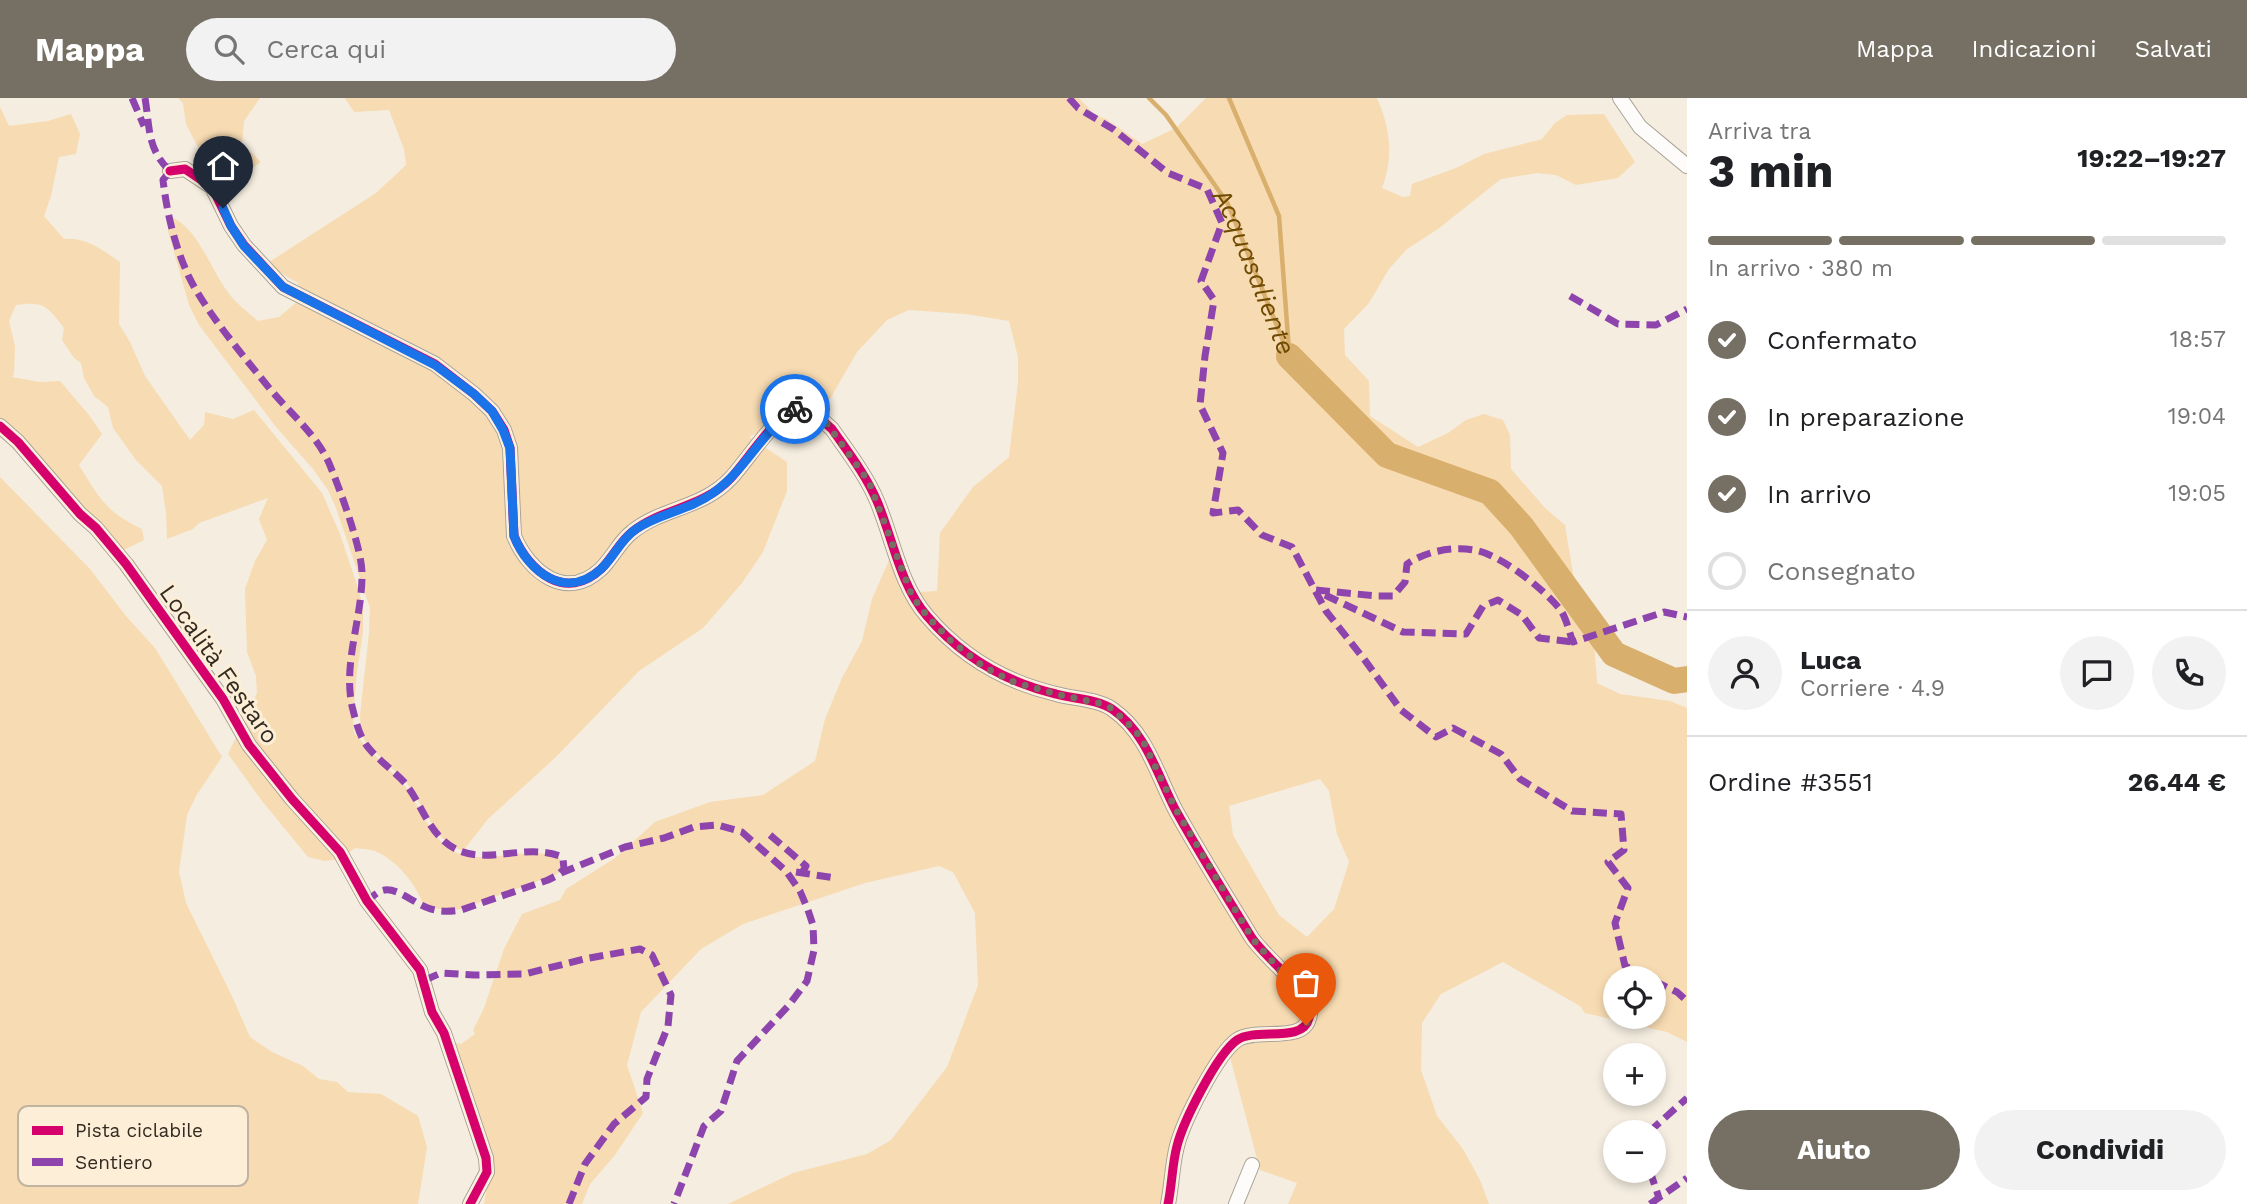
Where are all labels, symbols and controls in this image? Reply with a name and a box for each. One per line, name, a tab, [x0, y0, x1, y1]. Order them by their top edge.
search box	[186, 18, 676, 81]
text: Mappa	[35, 30, 144, 69]
icon: search	[210, 30, 248, 68]
text: Cerca qui	[266, 34, 386, 64]
text: Mappa	[1856, 35, 1934, 63]
text: Indicazioni	[1972, 35, 2097, 63]
text: Salvati	[2135, 35, 2212, 63]
text: Arriva tra	[1708, 118, 1811, 145]
pin	[193, 136, 253, 208]
text: 19:22–19:27	[2077, 143, 2226, 173]
text: 3 min	[1708, 144, 1834, 198]
icon: home	[204, 147, 242, 185]
water label: Acquasaliente	[1206, 181, 1302, 359]
text: In arrivo · 380 m	[1708, 255, 1893, 282]
icon: check	[1708, 321, 1746, 359]
text: Confermato	[1767, 325, 1917, 355]
text: 18:57	[2170, 326, 2226, 353]
courier	[760, 374, 830, 444]
icon: bike	[776, 390, 814, 428]
icon: check	[1708, 398, 1746, 436]
text: In preparazione	[1767, 402, 1965, 432]
text: 19:04	[2168, 403, 2226, 430]
icon: check	[1708, 475, 1746, 513]
text: In arrivo	[1767, 479, 1872, 509]
text: 19:05	[2168, 480, 2226, 507]
text: Consegnato	[1767, 556, 1916, 586]
street label: Località Festaro	[154, 579, 284, 749]
button: person	[1708, 636, 1782, 710]
button: chat	[2060, 636, 2134, 710]
button: phone	[2152, 636, 2226, 710]
text: Luca	[1800, 645, 1861, 675]
text: Corriere · 4.9	[1800, 675, 1945, 702]
text: Ordine #3551	[1708, 767, 1873, 797]
text: 26.44 €	[2128, 767, 2226, 797]
pin	[1276, 953, 1336, 1025]
icon: bag	[1287, 964, 1325, 1002]
map controls	[1603, 966, 1666, 1183]
button: locate	[1603, 966, 1666, 1029]
button: +	[1603, 1043, 1666, 1106]
legend	[18, 1106, 248, 1186]
button: Aiuto	[1708, 1110, 1960, 1190]
button: Condividi	[1974, 1110, 2226, 1190]
text: Pista ciclabile	[75, 1119, 203, 1142]
button: −	[1603, 1120, 1666, 1183]
text: Sentiero	[75, 1151, 153, 1174]

